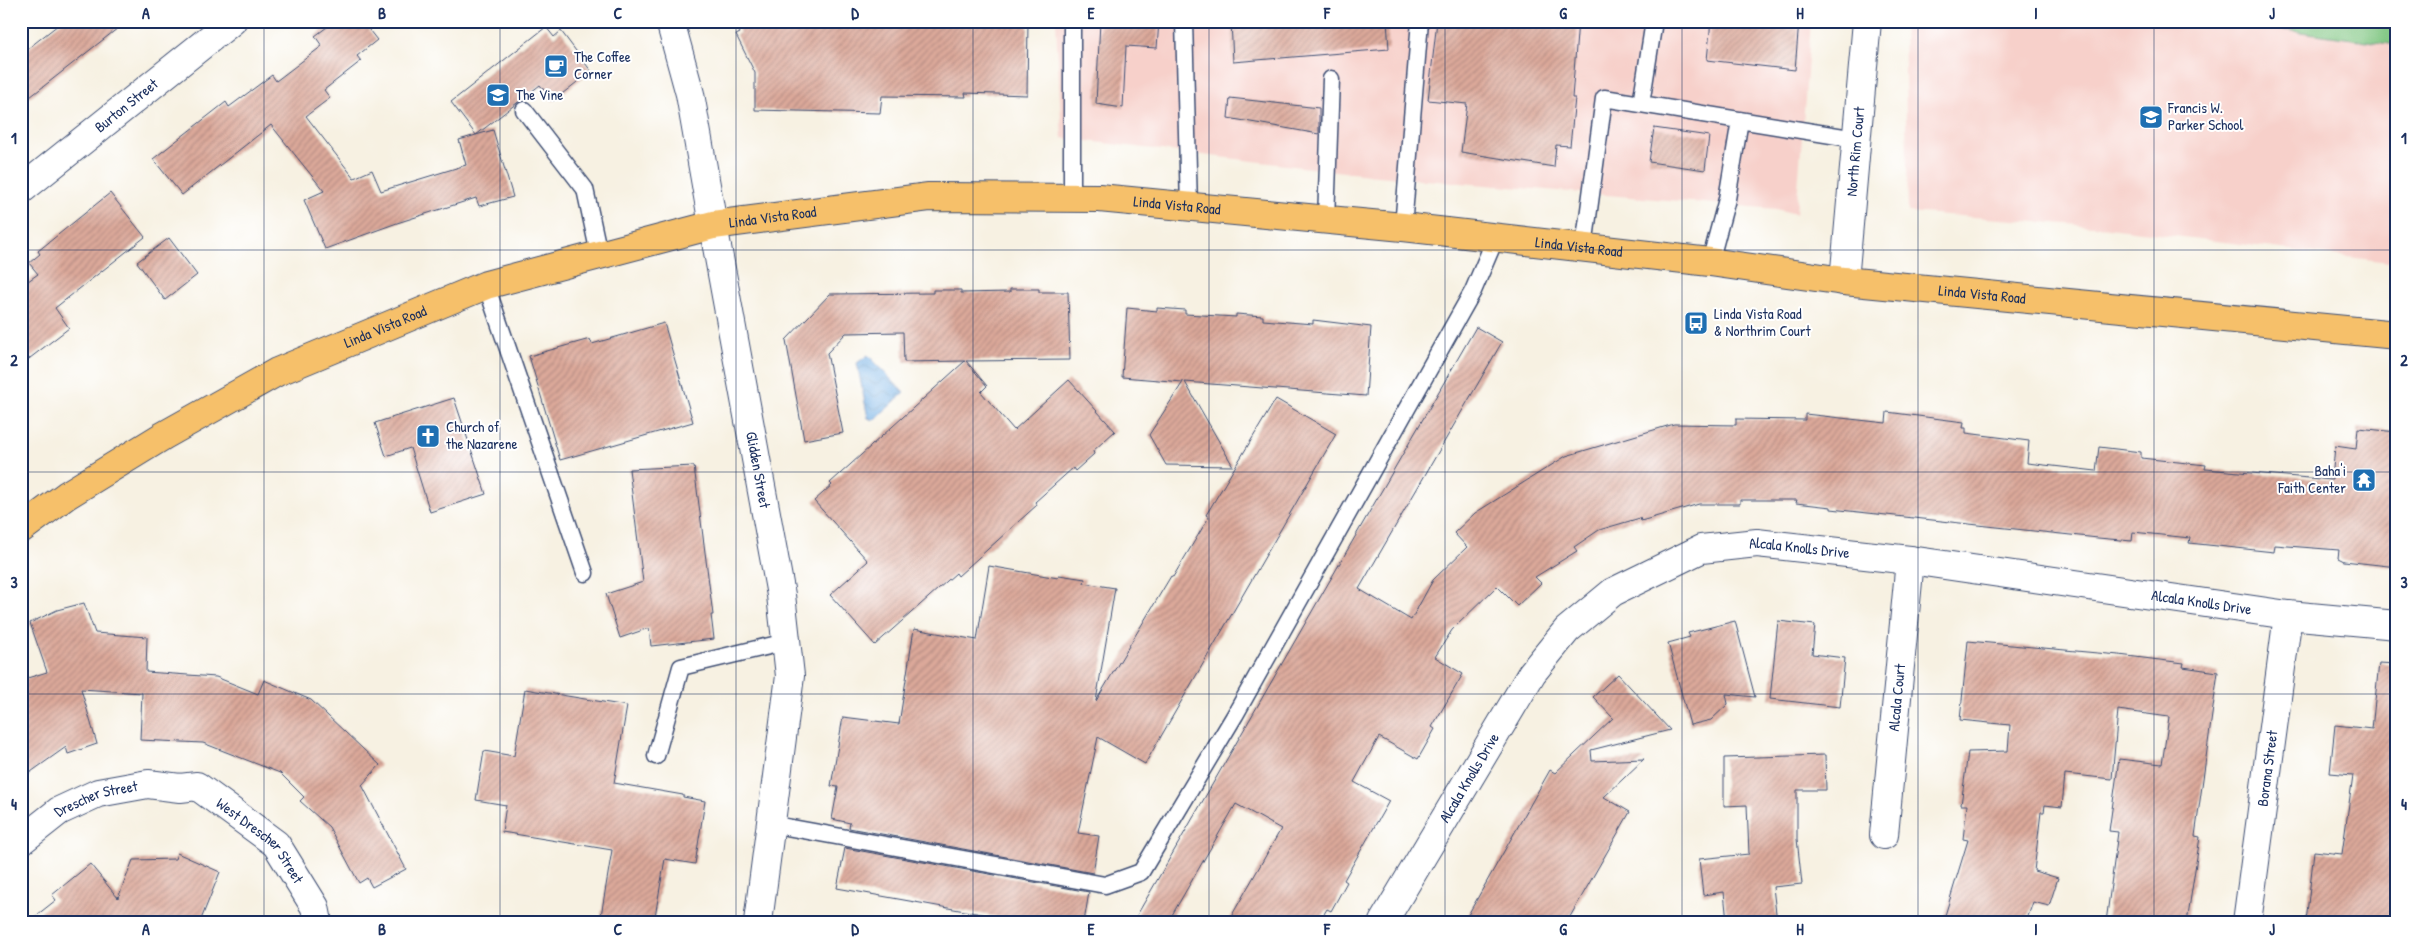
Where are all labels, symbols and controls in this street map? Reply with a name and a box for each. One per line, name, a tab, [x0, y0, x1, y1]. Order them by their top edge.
text: A	[142, 2, 150, 24]
text: B	[378, 2, 386, 24]
text: C	[614, 2, 623, 24]
text: D	[851, 2, 859, 24]
text: E	[1087, 2, 1095, 24]
text: F	[1323, 2, 1331, 24]
text: G	[1559, 2, 1567, 24]
text: H	[1796, 2, 1804, 24]
text: I	[2034, 2, 2038, 24]
text: J	[2269, 2, 2275, 24]
place label: The Coffee Corner	[574, 46, 631, 84]
cafe icon: The Coffee Corner	[543, 53, 569, 79]
street label: Burton Street	[90, 73, 163, 137]
school or university icon: The Vine	[485, 82, 511, 108]
place label: The Vine	[516, 84, 563, 105]
place label: Francis W. Parker School	[2167, 97, 2243, 135]
school or university icon: Francis W. Parker School	[2138, 104, 2164, 130]
street label: North Rim Court	[1841, 105, 1869, 197]
text: 1	[11, 127, 17, 149]
text: 1	[2401, 127, 2407, 149]
street label: Linda Vista Road	[1132, 190, 1222, 220]
street label: Linda Vista Road	[728, 201, 818, 233]
street label: Linda Vista Road	[1534, 231, 1624, 262]
street label: Linda Vista Road	[1937, 279, 2027, 309]
street label: Linda Vista Road	[341, 300, 430, 353]
place label: Linda Vista Road & Northrim Court	[1714, 303, 1811, 341]
bus stop icon: Linda Vista Road & Northrim Court	[1683, 310, 1709, 336]
text: 2	[10, 349, 18, 371]
text: 2	[2400, 349, 2408, 371]
place label: Church of the Nazarene	[446, 416, 518, 454]
church icon: Church of the Nazarene	[415, 423, 441, 449]
street label: Glidden Street	[741, 430, 776, 511]
place label: Baha'i Faith Center	[2277, 460, 2346, 498]
temple icon: Baha'i Faith Center	[2351, 467, 2377, 493]
street label: Alcala Knolls Drive	[1748, 532, 1851, 563]
text: 3	[10, 571, 18, 593]
text: 3	[2400, 571, 2408, 593]
street label: Alcala Knolls Drive	[2150, 584, 2253, 620]
street label: Alcala Court	[1883, 662, 1910, 732]
street label: Borana Street	[2252, 728, 2283, 808]
street label: Alcala Knolls Drive	[1434, 729, 1504, 826]
street label: Drescher Street	[49, 775, 140, 821]
text: 4	[11, 793, 17, 815]
street label: West Drescher Street	[212, 793, 309, 888]
text: 4	[2401, 793, 2407, 815]
text: A	[142, 918, 150, 940]
text: B	[378, 918, 386, 940]
text: C	[614, 918, 623, 940]
text: D	[851, 918, 859, 940]
text: E	[1087, 918, 1095, 940]
text: F	[1323, 918, 1331, 940]
text: G	[1559, 918, 1567, 940]
text: H	[1796, 918, 1804, 940]
text: I	[2034, 918, 2038, 940]
text: J	[2269, 918, 2275, 940]

